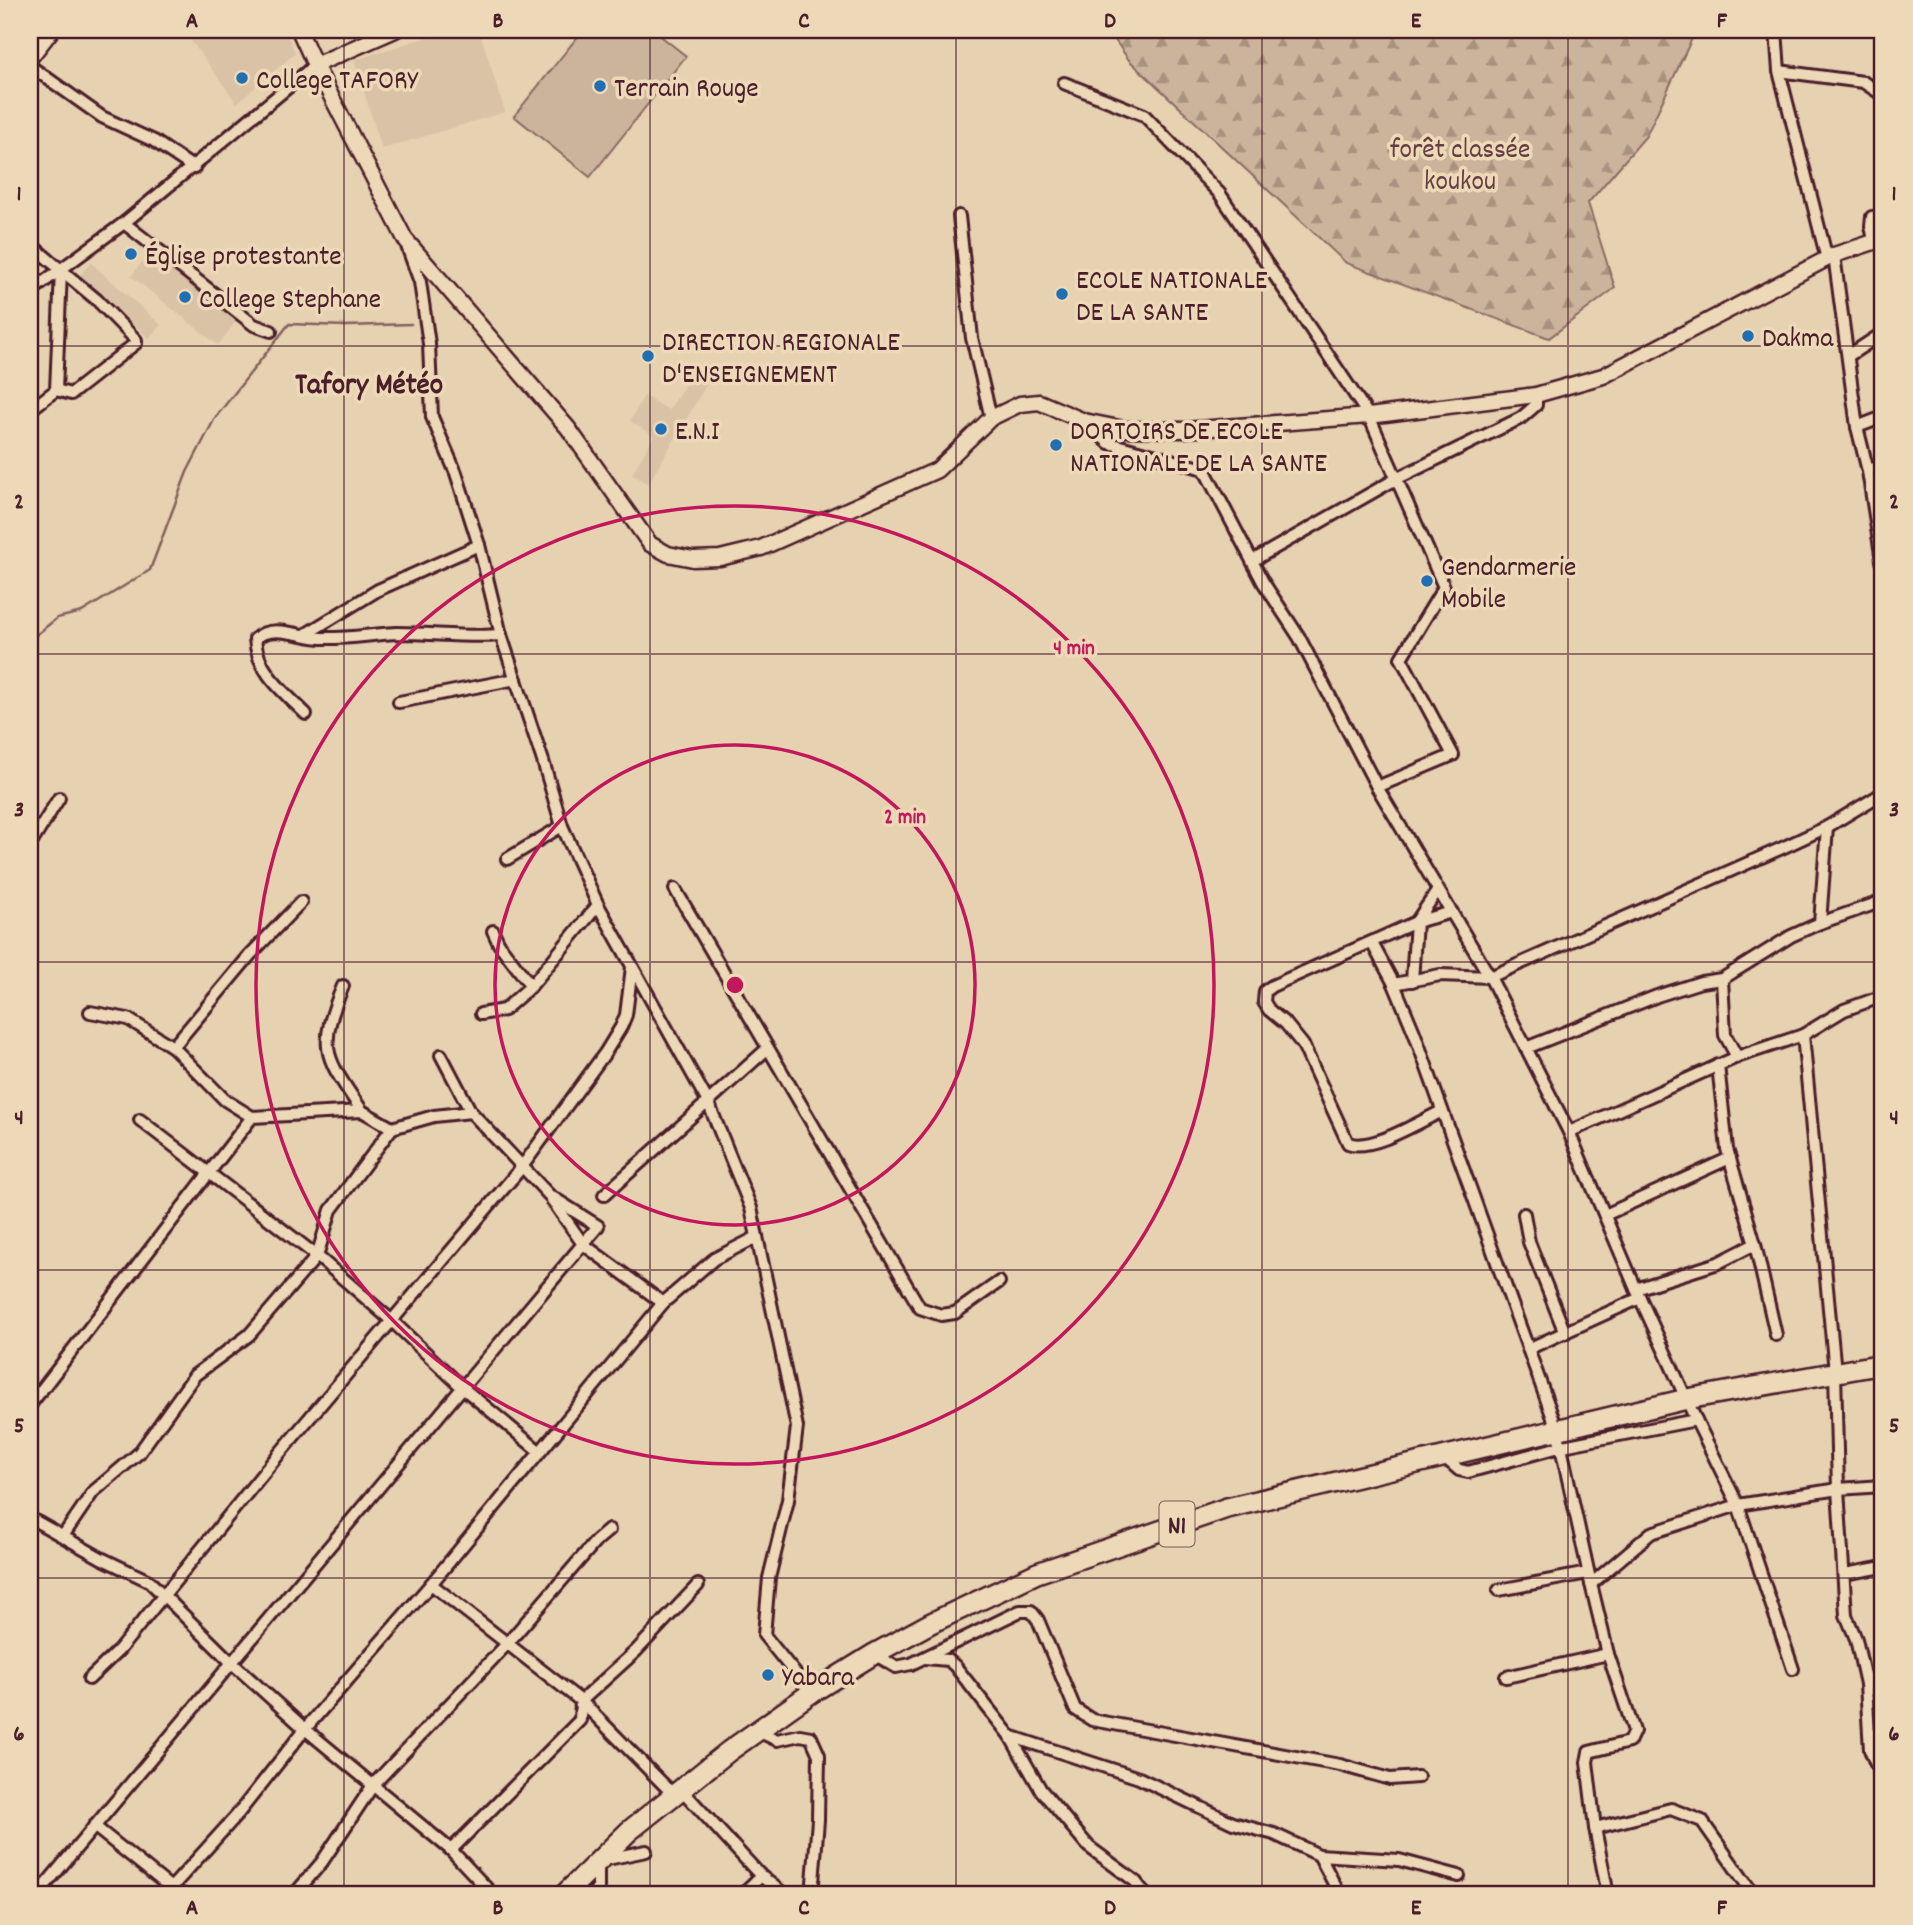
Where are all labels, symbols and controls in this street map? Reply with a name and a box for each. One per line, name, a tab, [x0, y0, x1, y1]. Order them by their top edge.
text: A	[186, 6, 198, 39]
text: B	[493, 6, 504, 39]
text: C	[798, 6, 810, 39]
text: D	[1104, 6, 1116, 39]
text: E	[1411, 6, 1422, 39]
text: F	[1717, 6, 1728, 39]
place label: College TAFORY	[256, 63, 419, 103]
marker: College TAFORY	[234, 70, 250, 86]
place label: Terrain Rouge	[614, 71, 759, 111]
marker: Terrain Rouge	[592, 78, 608, 94]
park label: forêt classée koukou	[1390, 132, 1530, 204]
text: 1	[16, 179, 22, 212]
text: 1	[1891, 179, 1897, 212]
place label: Église protestante	[145, 239, 342, 279]
marker: Église protestante	[123, 246, 139, 262]
place label: ECOLE NATIONALE DE LA SANTE	[1076, 263, 1268, 335]
place label: College Stephane	[199, 282, 381, 322]
marker: ECOLE NATIONALE DE LA SANTE	[1054, 286, 1070, 302]
marker: College Stephane	[177, 289, 193, 305]
place label: Dakma	[1762, 321, 1834, 361]
place label: DIRECTION REGIONALE D'ENSEIGNEMENT	[662, 325, 900, 397]
marker: Dakma	[1740, 328, 1756, 344]
marker: DIRECTION REGIONALE D'ENSEIGNEMENT	[640, 348, 656, 364]
district label: Tafory Météo	[295, 366, 443, 409]
place label: E.N.I	[675, 414, 720, 454]
place label: DORTOIRS DE ECOLE NATIONALE DE LA SANTE	[1070, 414, 1327, 486]
marker: E.N.I	[653, 421, 669, 437]
marker: DORTOIRS DE ECOLE NATIONALE DE LA SANTE	[1048, 437, 1064, 453]
text: 2	[14, 487, 24, 520]
text: 2	[1889, 487, 1899, 520]
place label: Gendarmerie Mobile	[1441, 550, 1576, 622]
marker: Gendarmerie Mobile	[1419, 573, 1435, 589]
text: 4 min	[1053, 635, 1095, 665]
text: 3	[14, 795, 24, 828]
text: 3	[1889, 795, 1899, 828]
text: 2 min	[884, 804, 926, 834]
centre of rings	[723, 973, 747, 997]
text: 4	[14, 1103, 24, 1136]
text: 4	[1889, 1103, 1899, 1136]
text: 5	[14, 1411, 24, 1444]
text: 5	[1889, 1411, 1899, 1444]
road number: N1	[1160, 1502, 1194, 1546]
place label: Yabara	[782, 1660, 855, 1700]
marker: Yabara	[760, 1667, 776, 1683]
text: 6	[13, 1719, 25, 1752]
text: 6	[1888, 1719, 1900, 1752]
text: A	[186, 1893, 198, 1925]
text: B	[493, 1893, 504, 1925]
text: C	[798, 1893, 810, 1925]
text: D	[1104, 1893, 1116, 1925]
text: E	[1411, 1893, 1422, 1925]
text: F	[1717, 1893, 1728, 1925]

